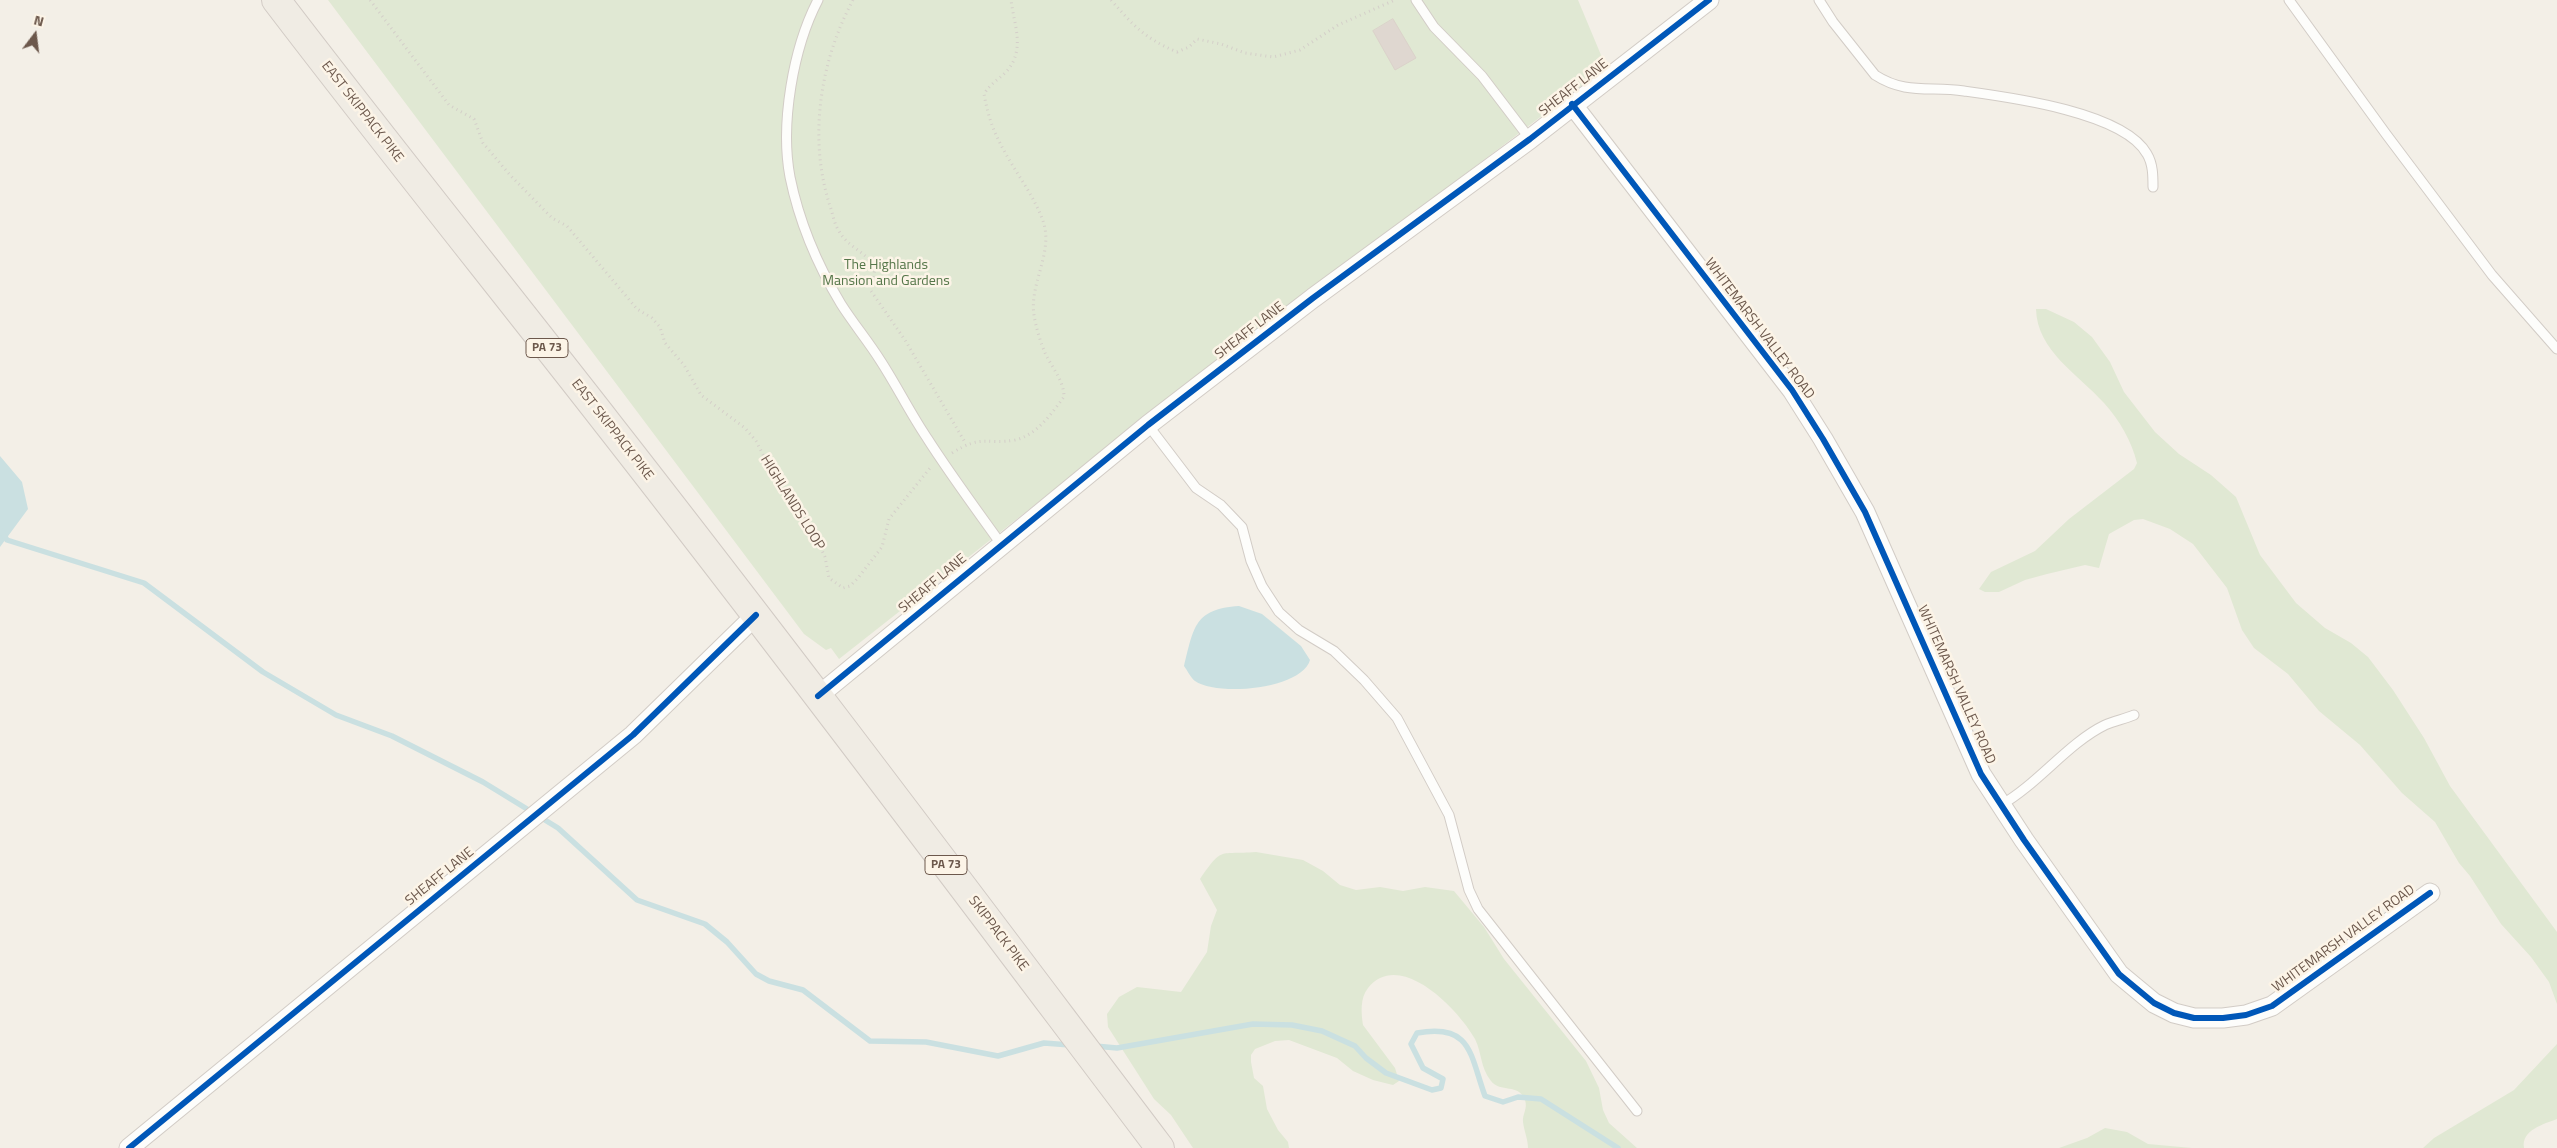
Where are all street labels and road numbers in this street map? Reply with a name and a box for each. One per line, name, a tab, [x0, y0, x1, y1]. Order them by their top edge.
street label: SHEAFF LANE	[1536, 56, 1612, 120]
street label: EAST SKIPPACK PIKE	[317, 58, 407, 166]
street label: WHITEMARSH VALLEY ROAD	[1700, 255, 1818, 403]
street label: SHEAFF LANE	[1212, 299, 1288, 363]
road number: PA 73	[526, 338, 568, 358]
street label: EAST SKIPPACK PIKE	[567, 376, 657, 484]
street label: HIGHLANDS LOOP	[756, 453, 828, 553]
street label: SHEAFF LANE	[896, 551, 970, 617]
street label: WHITEMARSH VALLEY ROAD	[1913, 603, 1999, 767]
street label: SHEAFF LANE	[402, 844, 478, 910]
road number: PA 73	[925, 856, 967, 874]
street label: WHITEMARSH VALLEY ROAD	[2269, 882, 2419, 996]
street label: SKIPPACK PIKE	[964, 893, 1032, 975]

